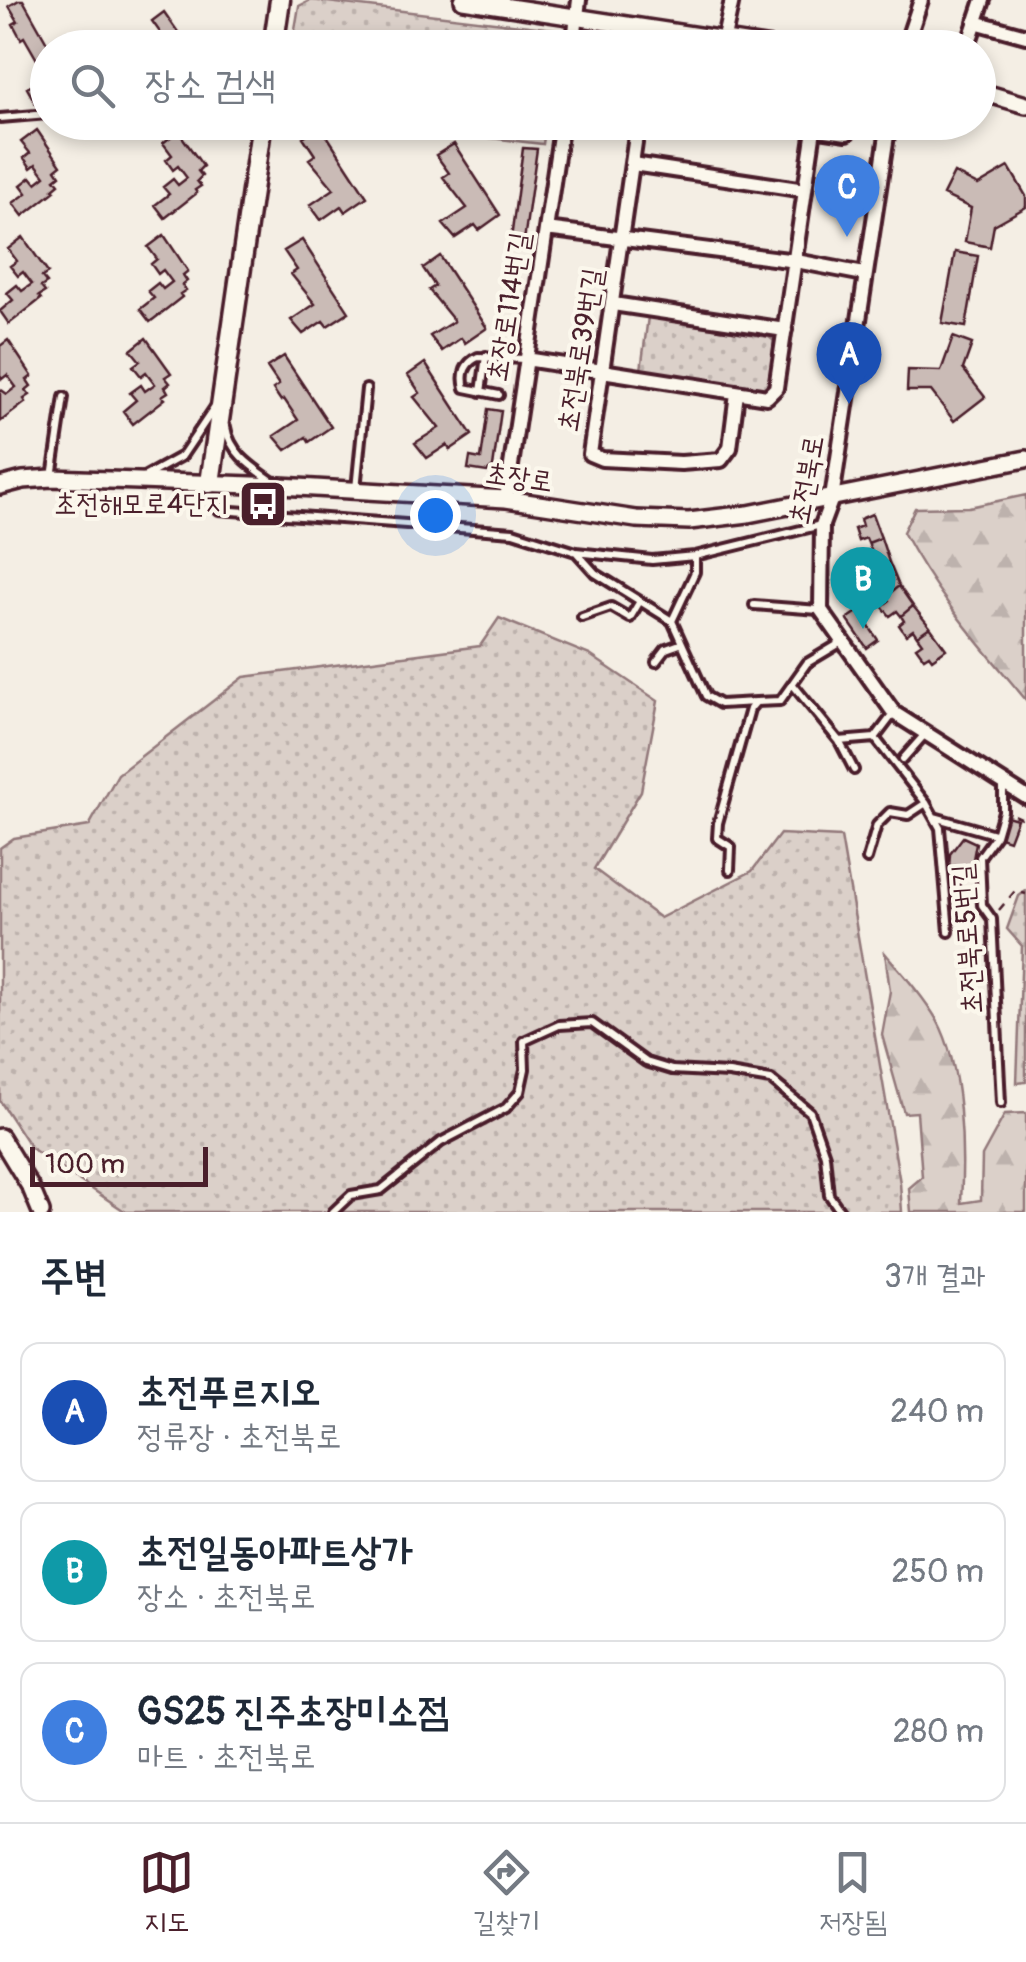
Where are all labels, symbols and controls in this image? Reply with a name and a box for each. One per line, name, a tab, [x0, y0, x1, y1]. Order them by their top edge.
search box	[30, 30, 996, 140]
icon: search	[65, 58, 120, 113]
text: 장소 검색	[145, 61, 276, 109]
pin: C	[814, 154, 880, 237]
street label: 초장로114번길	[480, 230, 538, 384]
street label: 초전북로39번길	[551, 266, 611, 434]
pin: A	[816, 322, 882, 404]
street label: 초전북로	[782, 433, 832, 527]
street label: 초장로	[483, 456, 555, 500]
bus stop icon: 초전해모로4단지	[237, 478, 289, 530]
place label: 초전해모로4단지	[54, 487, 228, 522]
your location	[410, 490, 461, 541]
pin: B	[830, 546, 896, 629]
street label: 초전북로5번길	[945, 863, 991, 1015]
scale bar	[30, 1142, 208, 1186]
text: 100 m	[45, 1147, 125, 1182]
text: 주변	[40, 1251, 108, 1303]
text: 3개 결과	[884, 1257, 986, 1297]
text: 초전푸르지오	[137, 1368, 320, 1416]
text: A	[64, 1392, 85, 1432]
text: 240 m	[890, 1392, 984, 1432]
text: 정류장 · 초전북로	[137, 1417, 341, 1457]
text: 초전일동아파트상가	[137, 1528, 412, 1576]
text: B	[65, 1552, 84, 1592]
text: 250 m	[892, 1552, 984, 1592]
text: 장소 · 초전북로	[137, 1577, 316, 1617]
text: GS25 진주초장미소점	[137, 1688, 448, 1736]
text: C	[65, 1712, 84, 1752]
text: 280 m	[893, 1712, 984, 1752]
text: 마트 · 초전북로	[137, 1737, 316, 1777]
tab: 지도	[139, 1845, 194, 1941]
tab: 길찾기	[473, 1845, 540, 1941]
tab: 저장됨	[819, 1845, 887, 1941]

